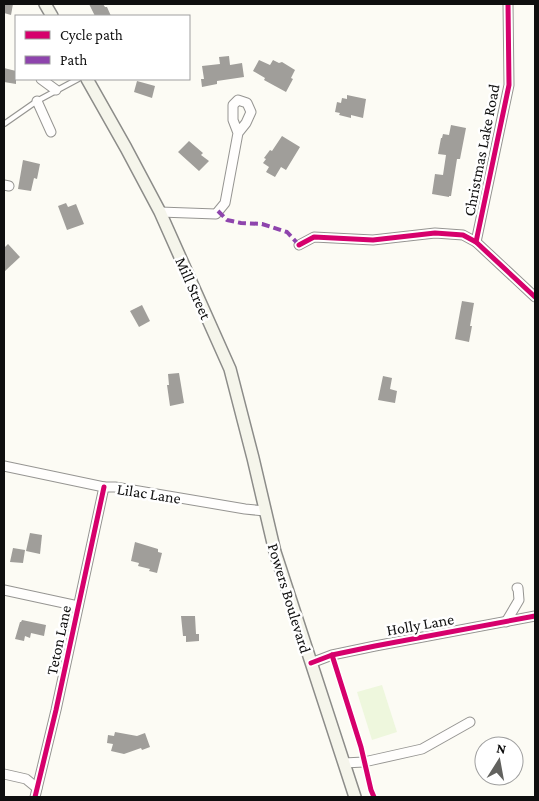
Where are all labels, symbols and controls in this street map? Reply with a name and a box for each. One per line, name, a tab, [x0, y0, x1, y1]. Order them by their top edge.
legend	[15, 15, 190, 80]
text: Cycle path	[60, 27, 123, 44]
text: Path	[60, 52, 87, 68]
street label: Christmas Lake Road	[460, 82, 503, 218]
street label: Mill Street	[172, 254, 215, 323]
street label: Lilac Lane	[116, 480, 182, 507]
street label: Powers Boulevard	[265, 541, 314, 656]
street label: Teton Lane	[43, 604, 74, 677]
street label: Holly Lane	[385, 610, 455, 640]
north arrow	[474, 736, 524, 786]
text: N	[495, 739, 508, 757]

